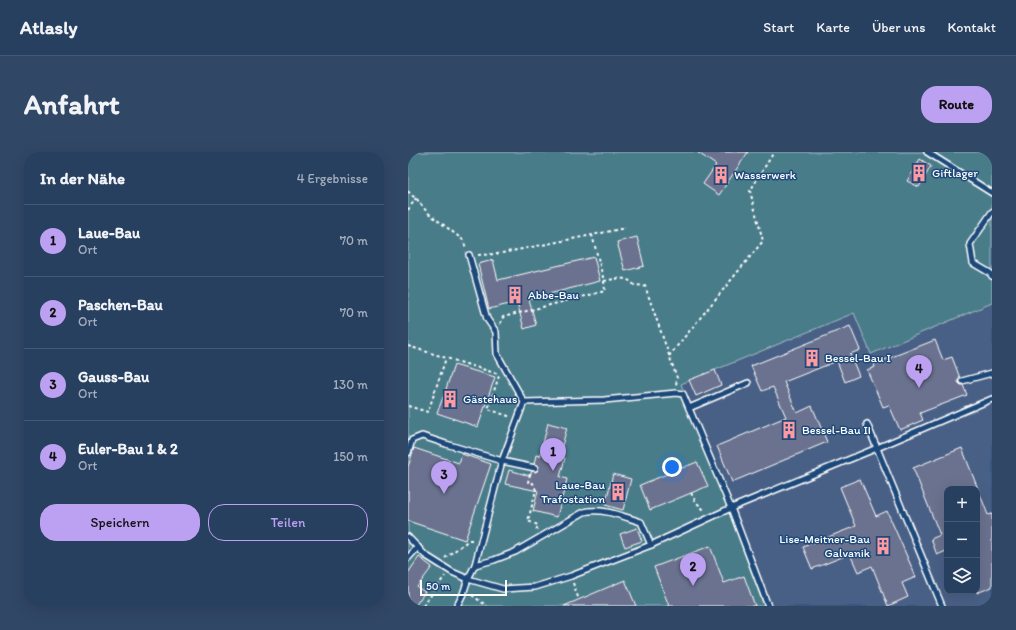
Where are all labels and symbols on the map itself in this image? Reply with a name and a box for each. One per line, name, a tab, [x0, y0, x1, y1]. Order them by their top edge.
building icon: Giftlager	[909, 163, 929, 183]
building icon: Wasserwerk	[711, 165, 731, 185]
place label: Giftlager	[932, 166, 978, 180]
place label: Wasserwerk	[734, 168, 797, 182]
building icon: Abbe-Bau	[505, 285, 525, 305]
place label: Abbe-Bau	[528, 288, 579, 302]
building icon: Bessel-Bau I	[802, 348, 822, 368]
place label: Bessel-Bau I	[825, 351, 891, 365]
pin: 4	[906, 355, 932, 388]
building icon: Gästehaus	[440, 389, 460, 409]
place label: Gästehaus	[463, 392, 517, 406]
building icon: Bessel-Bau II	[779, 420, 799, 440]
place label: Bessel-Bau II	[802, 423, 871, 437]
pin: 1	[540, 438, 566, 471]
your location	[662, 457, 682, 477]
pin: 3	[431, 461, 457, 494]
place label: Laue-Bau Trafostation	[541, 478, 605, 506]
building icon: Laue-Bau Trafostation	[608, 482, 628, 502]
place label: Lise-Meitner-Bau Galvanik	[779, 532, 871, 560]
building icon: Lise-Meitner-Bau Galvanik	[873, 536, 893, 556]
pin: 2	[680, 553, 706, 586]
scale bar	[420, 578, 507, 597]

